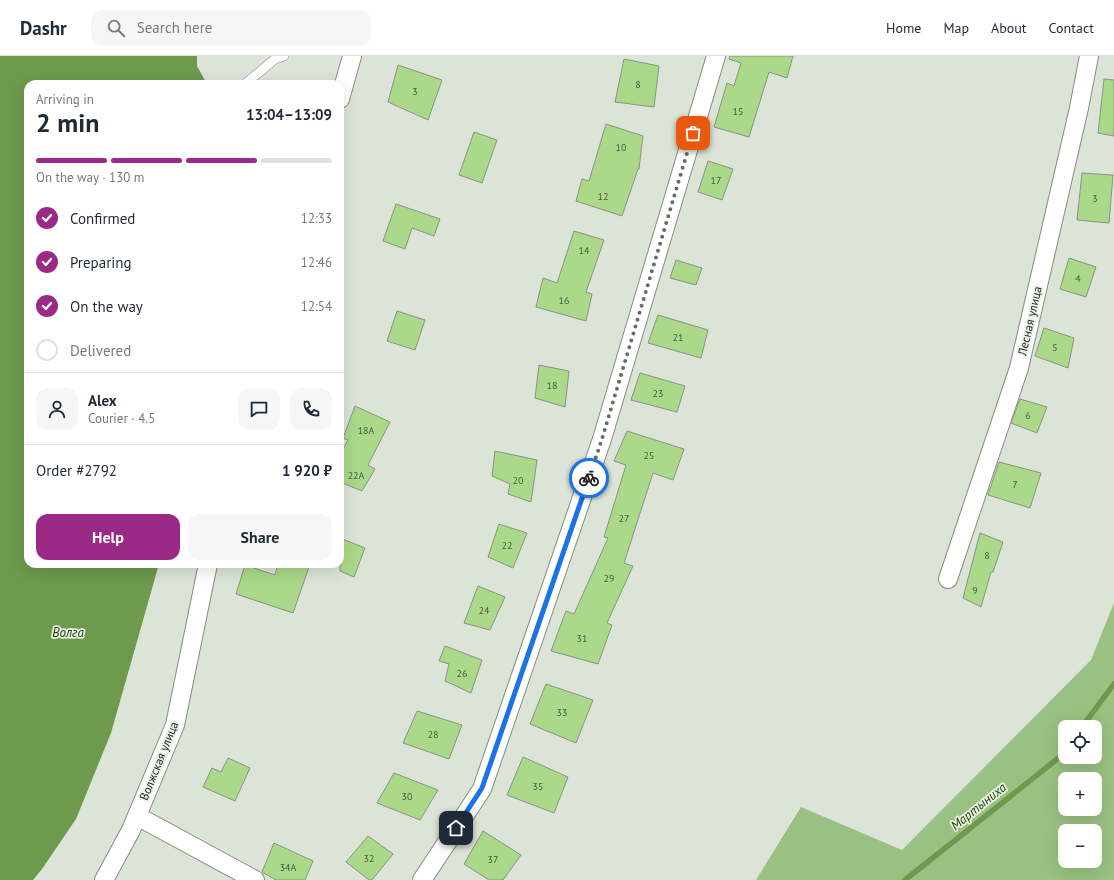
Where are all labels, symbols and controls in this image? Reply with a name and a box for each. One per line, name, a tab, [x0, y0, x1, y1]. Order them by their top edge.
search box	[91, 10, 371, 46]
text: Dashr	[20, 16, 67, 40]
icon: search	[105, 17, 127, 39]
text: Search here	[137, 18, 212, 37]
text: Home	[886, 19, 921, 37]
text: Map	[943, 19, 969, 37]
text: About	[991, 19, 1027, 37]
text: Contact	[1049, 19, 1094, 37]
house number: 8	[635, 78, 641, 91]
house number: 3	[412, 85, 418, 98]
text: Arriving in	[36, 91, 94, 108]
text: 13:04–13:09	[246, 105, 332, 124]
house number: 15	[733, 105, 743, 118]
text: 2 min	[36, 106, 99, 139]
pin	[676, 116, 710, 150]
icon: bag	[682, 122, 704, 144]
house number: 10	[616, 141, 627, 154]
text: On the way · 130 m	[36, 169, 144, 186]
house number: 17	[711, 174, 721, 187]
house number: 12	[598, 190, 608, 203]
house number: 3	[1092, 192, 1098, 205]
icon: check	[36, 207, 58, 229]
text: Confirmed	[70, 209, 135, 228]
text: 12:33	[301, 210, 332, 227]
house number: 14	[579, 244, 590, 257]
icon: check	[36, 251, 58, 273]
text: Preparing	[70, 253, 132, 272]
text: 12:46	[301, 254, 332, 271]
house number: 4	[1075, 272, 1081, 285]
street label: Лесная улица	[1014, 285, 1045, 358]
house number: 16	[559, 294, 569, 307]
icon: check	[36, 295, 58, 317]
text: On the way	[70, 297, 143, 316]
text: 12:54	[301, 298, 332, 315]
house number: 21	[673, 331, 683, 344]
text: Delivered	[70, 341, 131, 360]
house number: 5	[1052, 341, 1058, 354]
house number: 18	[547, 379, 557, 392]
house number: 23	[653, 387, 663, 400]
button: person	[36, 388, 78, 430]
button: chat	[238, 388, 280, 430]
button: phone	[290, 388, 332, 430]
text: Alex	[88, 391, 117, 410]
house number: 6	[1025, 409, 1031, 422]
text: Courier · 4.5	[88, 410, 155, 427]
house number: 18А	[358, 424, 375, 437]
house number: 25	[644, 449, 654, 462]
courier	[569, 458, 609, 498]
text: Order #2792	[36, 461, 117, 480]
text: 1 920 ₽	[282, 461, 332, 480]
icon: bike	[578, 467, 600, 489]
house number: 22А	[348, 469, 365, 482]
house number: 20	[513, 474, 524, 487]
house number: 7	[1012, 478, 1018, 491]
house number: 27	[619, 512, 629, 525]
button: Help	[36, 514, 180, 560]
button: Share	[188, 514, 332, 560]
house number: 22	[502, 539, 512, 552]
house number: 8	[984, 549, 990, 562]
house number: 29	[604, 572, 614, 585]
house number: 9	[972, 584, 978, 597]
house number: 24	[479, 604, 490, 617]
water label: Волга	[52, 624, 84, 641]
house number: 31	[577, 632, 587, 645]
house number: 26	[457, 667, 467, 680]
house number: 33	[557, 706, 567, 719]
street label: Волжская улица	[136, 719, 181, 802]
map controls	[1058, 720, 1102, 868]
button: locate	[1058, 720, 1102, 764]
house number: 28	[428, 728, 438, 741]
button: +	[1058, 772, 1102, 816]
water label: Мартыниха	[947, 778, 1010, 834]
house number: 35	[533, 780, 543, 793]
house number: 30	[402, 790, 413, 803]
pin	[439, 811, 473, 845]
icon: home	[445, 817, 467, 839]
button: −	[1058, 824, 1102, 868]
house number: 32	[364, 852, 374, 865]
house number: 37	[488, 853, 498, 866]
house number: 34А	[280, 861, 297, 874]

